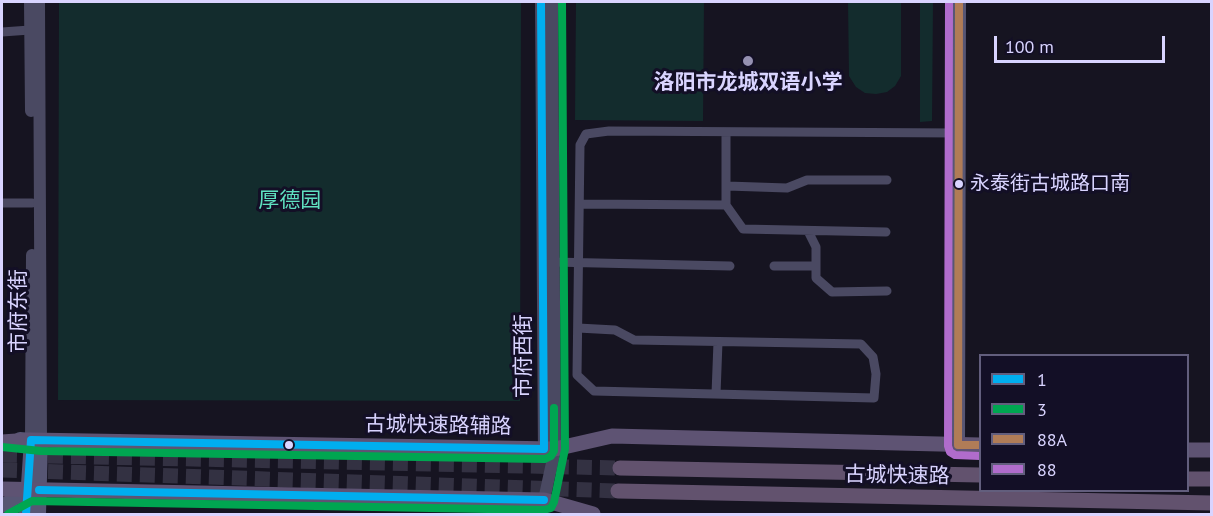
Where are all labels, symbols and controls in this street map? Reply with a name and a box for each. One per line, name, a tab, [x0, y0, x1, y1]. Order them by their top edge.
scale bar	[997, 24, 1168, 62]
text: 100 m	[1005, 35, 1054, 58]
marker: 洛阳市龙城双语小学	[741, 54, 755, 68]
place label: 洛阳市龙城双语小学	[654, 70, 842, 96]
place label: 永泰街古城路口南	[970, 172, 1130, 196]
marker: 永泰街古城路口南	[953, 178, 965, 190]
park label: 厚德园	[259, 188, 321, 214]
street label: 市府东街	[6, 269, 32, 353]
street label: 市府西街	[511, 314, 537, 398]
legend	[979, 354, 1189, 492]
text: 1	[1037, 368, 1047, 391]
text: 3	[1037, 398, 1047, 421]
street label: 古城快速路辅路	[364, 412, 512, 440]
text: 88A	[1037, 428, 1067, 451]
unlabelled marker	[283, 439, 295, 451]
text: 88	[1037, 458, 1057, 481]
street label: 古城快速路	[844, 462, 950, 490]

